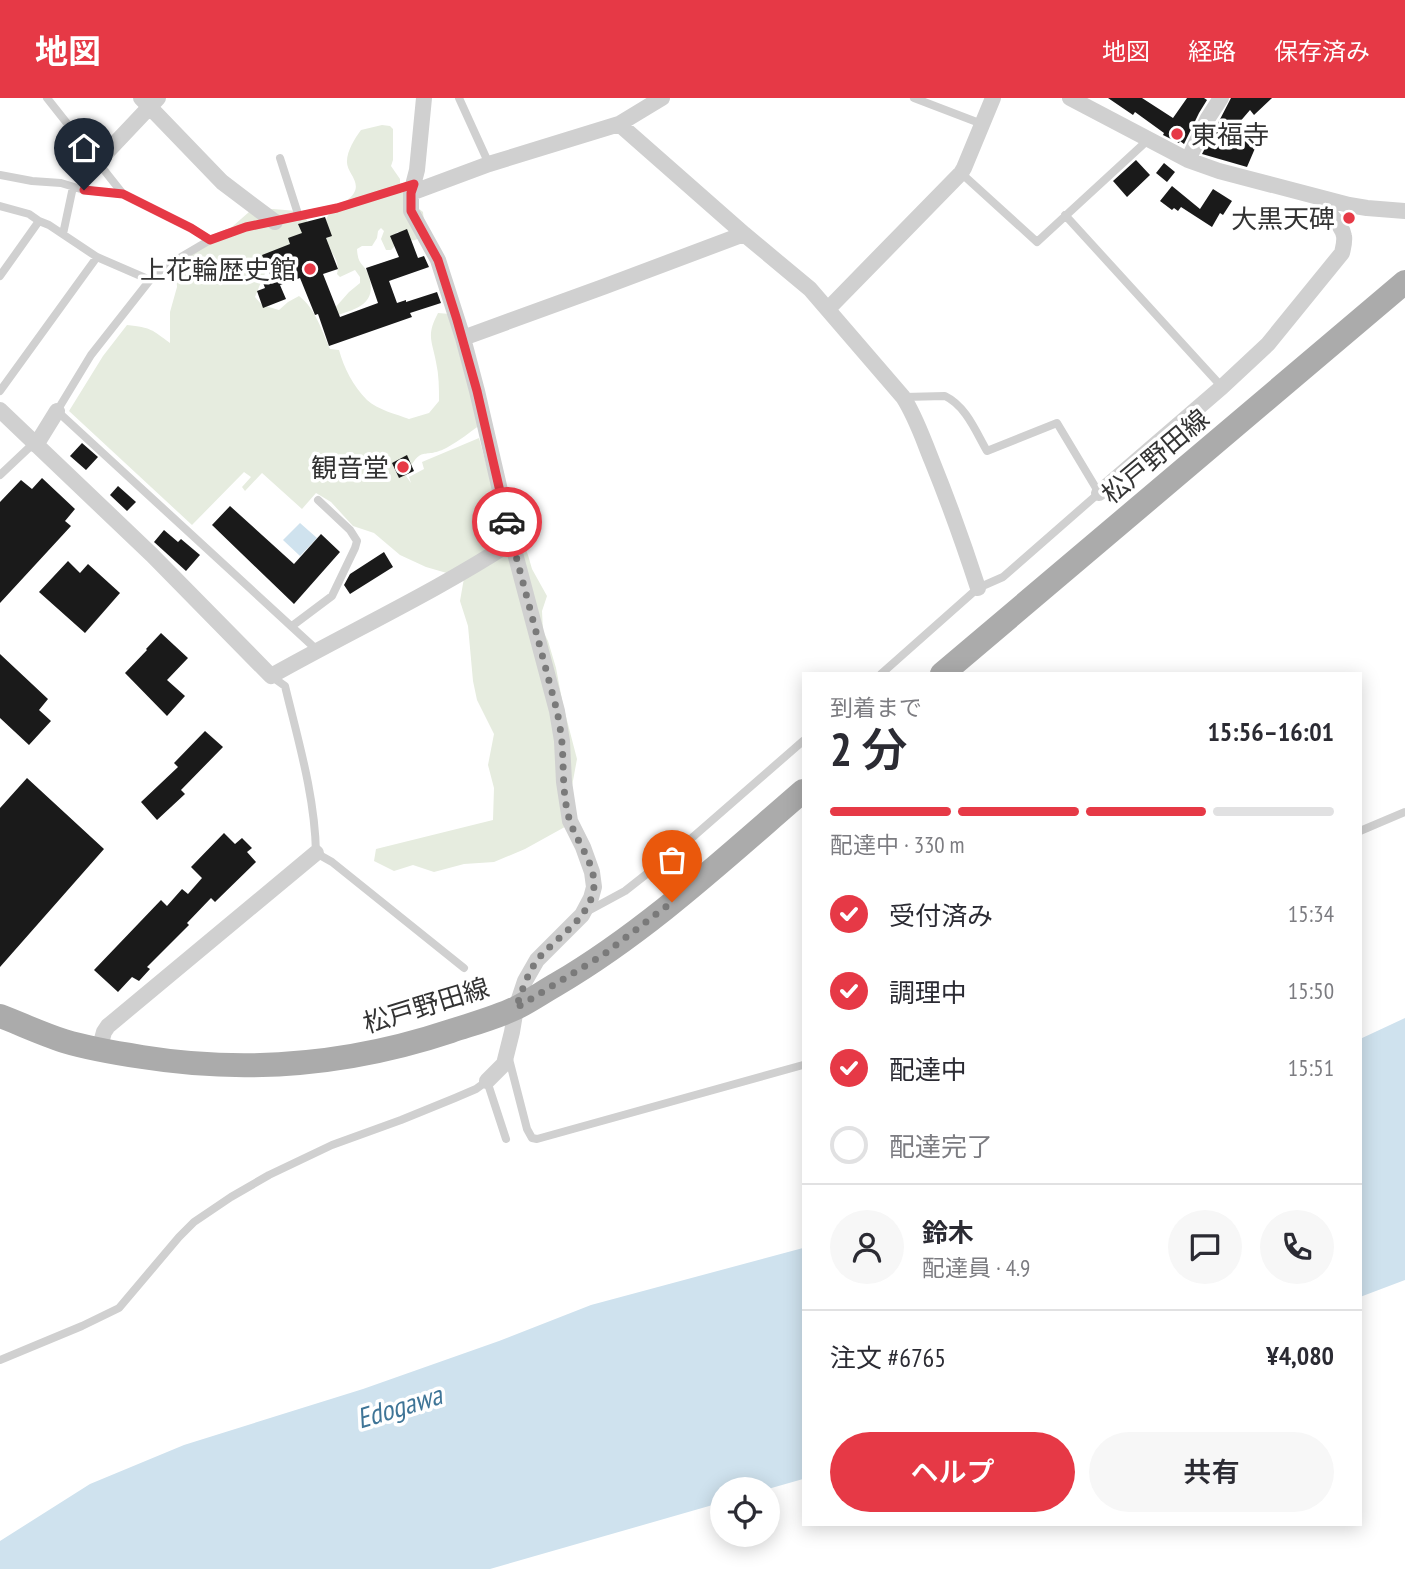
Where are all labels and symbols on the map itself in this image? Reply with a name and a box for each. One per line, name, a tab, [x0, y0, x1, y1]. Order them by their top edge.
pin	[54, 118, 114, 190]
place label: 東福寺	[1191, 118, 1269, 151]
marker: 東福寺	[1169, 126, 1185, 142]
place label: 大黒天碑	[1231, 202, 1335, 235]
marker: 大黒天碑	[1341, 210, 1357, 226]
place label: 上花輪歴史館	[140, 253, 296, 286]
marker: 上花輪歴史館	[302, 261, 318, 277]
street label: 松戸野田線	[1095, 402, 1215, 510]
place label: 観音堂	[311, 451, 389, 484]
marker: 観音堂	[395, 459, 411, 475]
courier	[472, 487, 542, 557]
pin	[642, 830, 702, 902]
street label: 松戸野田線	[359, 970, 493, 1040]
water label: Edogawa	[352, 1375, 448, 1436]

